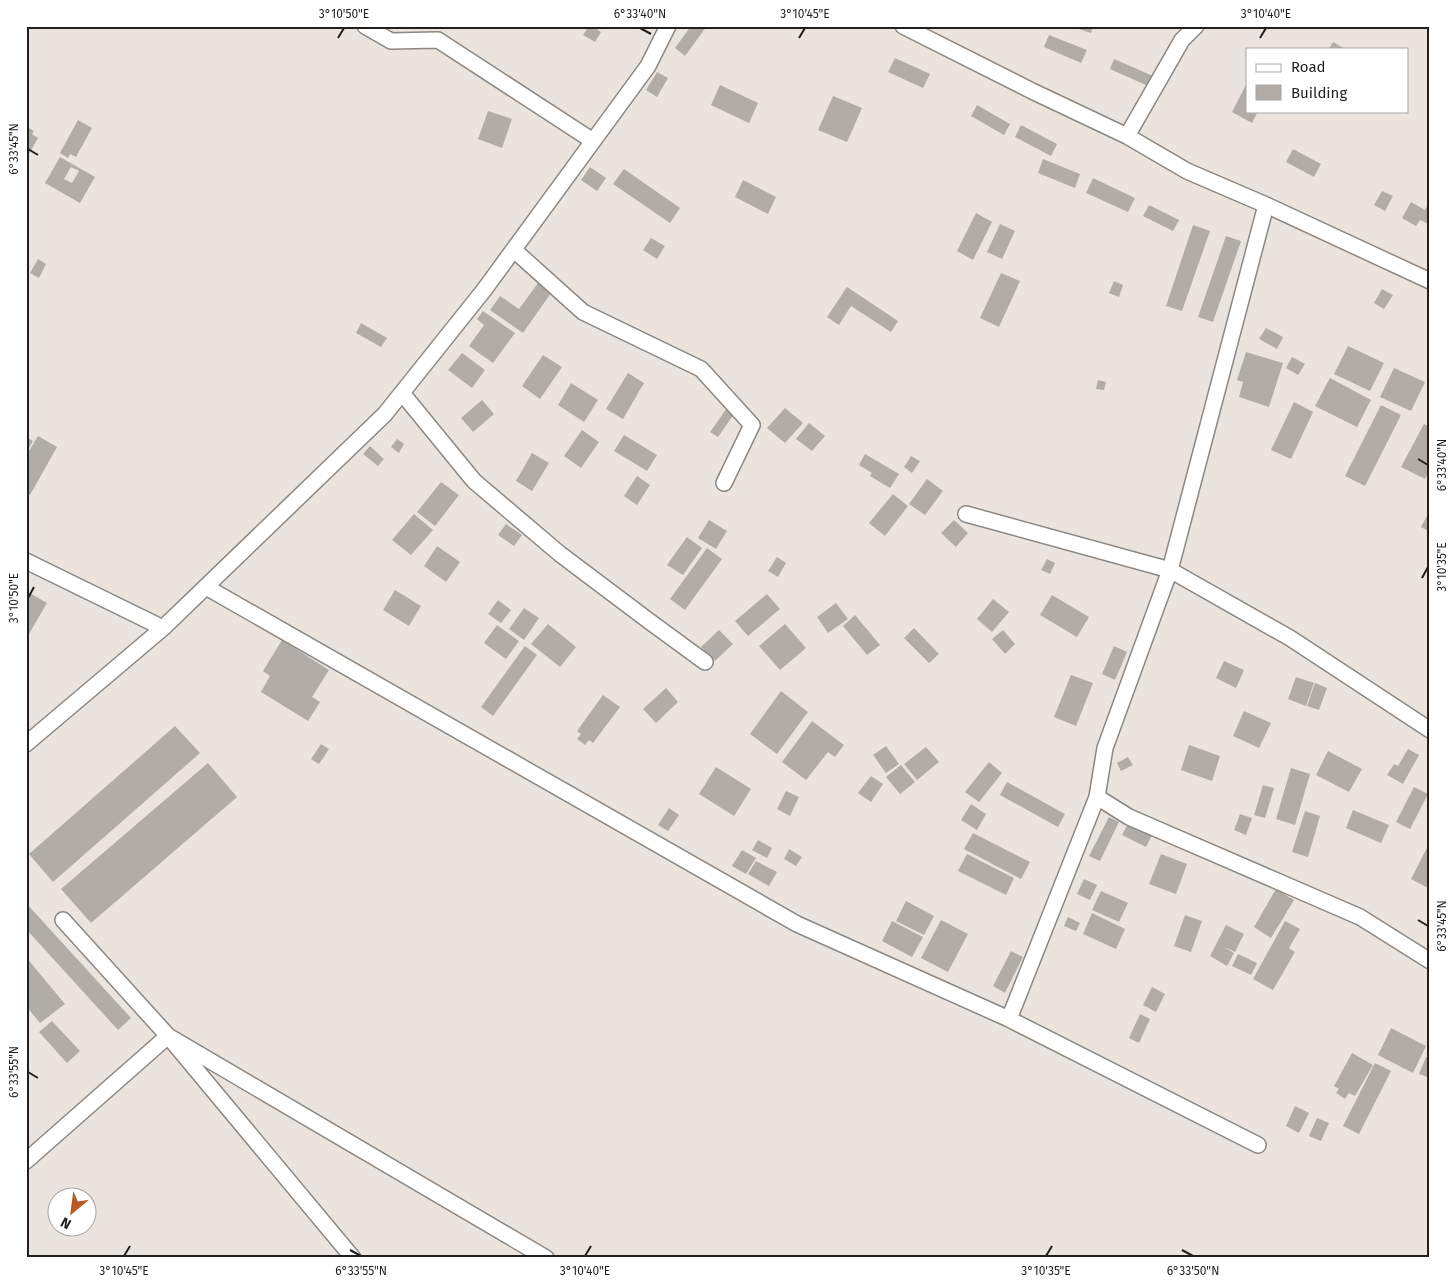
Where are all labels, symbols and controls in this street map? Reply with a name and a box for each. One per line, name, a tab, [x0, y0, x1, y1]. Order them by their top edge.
text: 3°10'50"E	[319, 7, 369, 21]
text: 6°33'40"N	[614, 7, 666, 21]
text: 3°10'45"E	[780, 7, 830, 21]
text: 3°10'40"E	[1241, 7, 1291, 21]
legend	[1246, 48, 1408, 112]
text: Road	[1291, 58, 1326, 76]
text: Building	[1291, 84, 1347, 102]
text: 6°33'45"N	[7, 123, 21, 175]
text: 6°33'40"N	[1435, 439, 1449, 491]
text: 3°10'35"E	[1435, 542, 1449, 592]
text: 3°10'50"E	[7, 573, 21, 623]
text: 6°33'45"N	[1435, 900, 1449, 952]
text: 6°33'55"N	[7, 1046, 21, 1098]
north arrow	[48, 1186, 98, 1236]
text: N	[58, 1213, 74, 1233]
text: 3°10'45"E	[99, 1264, 149, 1278]
text: 6°33'55"N	[335, 1264, 387, 1278]
text: 3°10'40"E	[560, 1264, 610, 1278]
text: 3°10'35"E	[1021, 1264, 1071, 1278]
text: 6°33'50"N	[1167, 1264, 1219, 1278]

